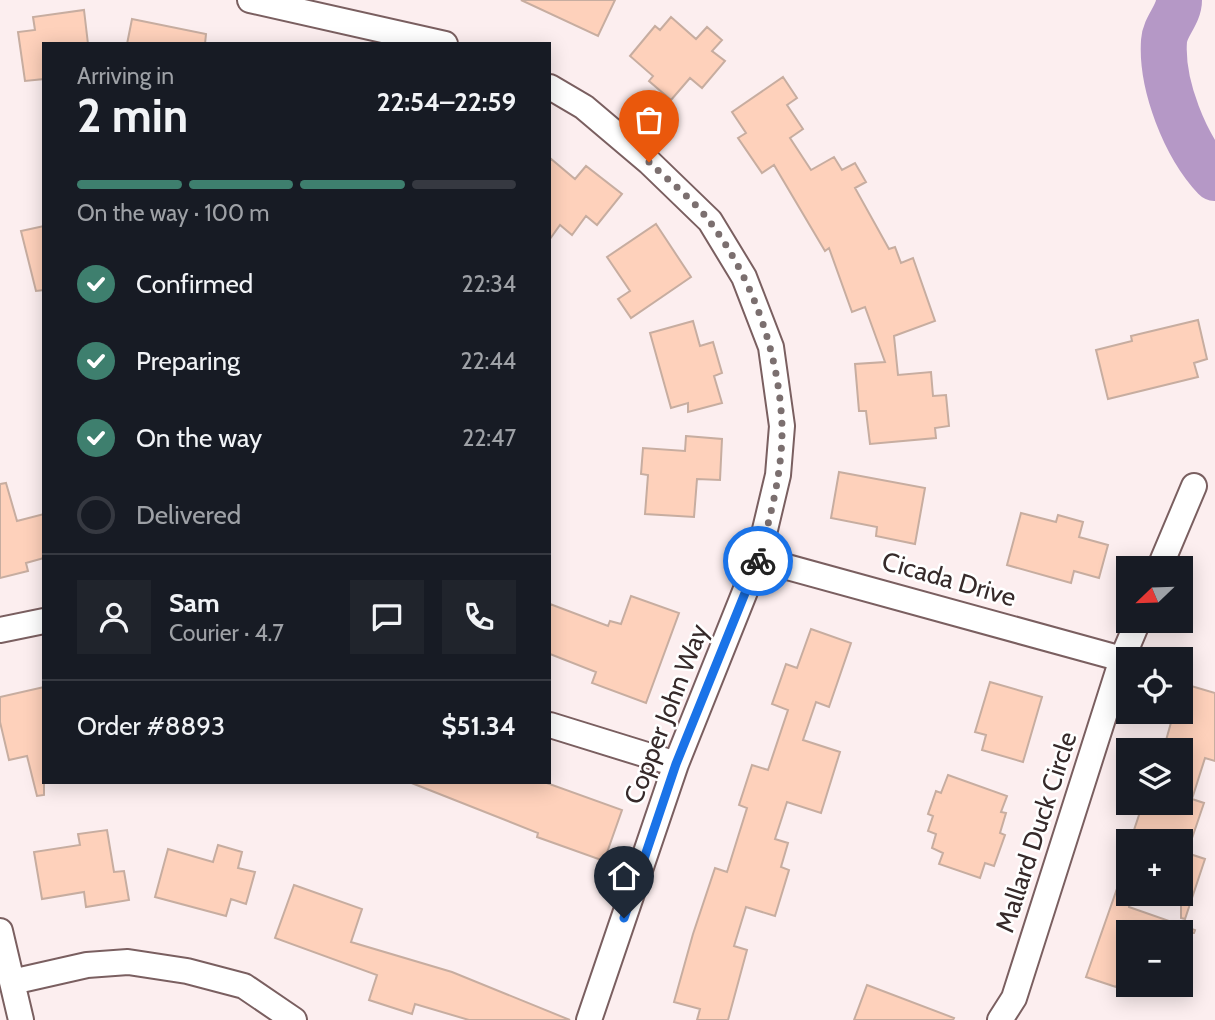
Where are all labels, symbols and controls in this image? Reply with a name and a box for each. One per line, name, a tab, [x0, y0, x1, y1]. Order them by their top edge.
text: Arriving in	[77, 62, 174, 90]
text: 22:54–22:59	[377, 86, 516, 118]
text: 2 min	[77, 88, 188, 144]
pin	[619, 90, 679, 162]
icon: bag	[630, 101, 668, 139]
text: On the way · 100 m	[77, 199, 269, 227]
icon: check	[77, 265, 115, 303]
text: Confirmed	[136, 268, 253, 300]
text: 22:34	[461, 270, 516, 298]
icon: check	[77, 342, 115, 380]
text: Preparing	[136, 345, 240, 377]
text: 22:44	[461, 347, 516, 375]
icon: check	[77, 419, 115, 457]
text: On the way	[136, 422, 262, 454]
text: 22:47	[462, 424, 516, 452]
text: Delivered	[136, 499, 241, 531]
courier	[723, 526, 793, 596]
icon: bike	[739, 542, 777, 580]
street label: Cicada Drive	[878, 545, 1020, 613]
north arrow	[1116, 556, 1194, 634]
map controls	[1116, 556, 1193, 997]
button: person	[77, 580, 151, 654]
button: chat	[350, 580, 424, 654]
button: phone	[442, 580, 516, 654]
text: Sam	[169, 587, 220, 619]
text: Courier · 4.7	[169, 619, 284, 647]
street label: Copper John Way	[617, 620, 715, 808]
button: locate	[1116, 647, 1193, 724]
text: Order #8893	[77, 710, 225, 742]
text: $51.34	[441, 710, 516, 742]
street label: Mallard Duck Circle	[988, 727, 1084, 937]
button: layers	[1116, 738, 1193, 815]
button: +	[1116, 829, 1193, 906]
pin	[594, 846, 654, 918]
icon: home	[605, 857, 643, 895]
button: −	[1116, 920, 1193, 997]

